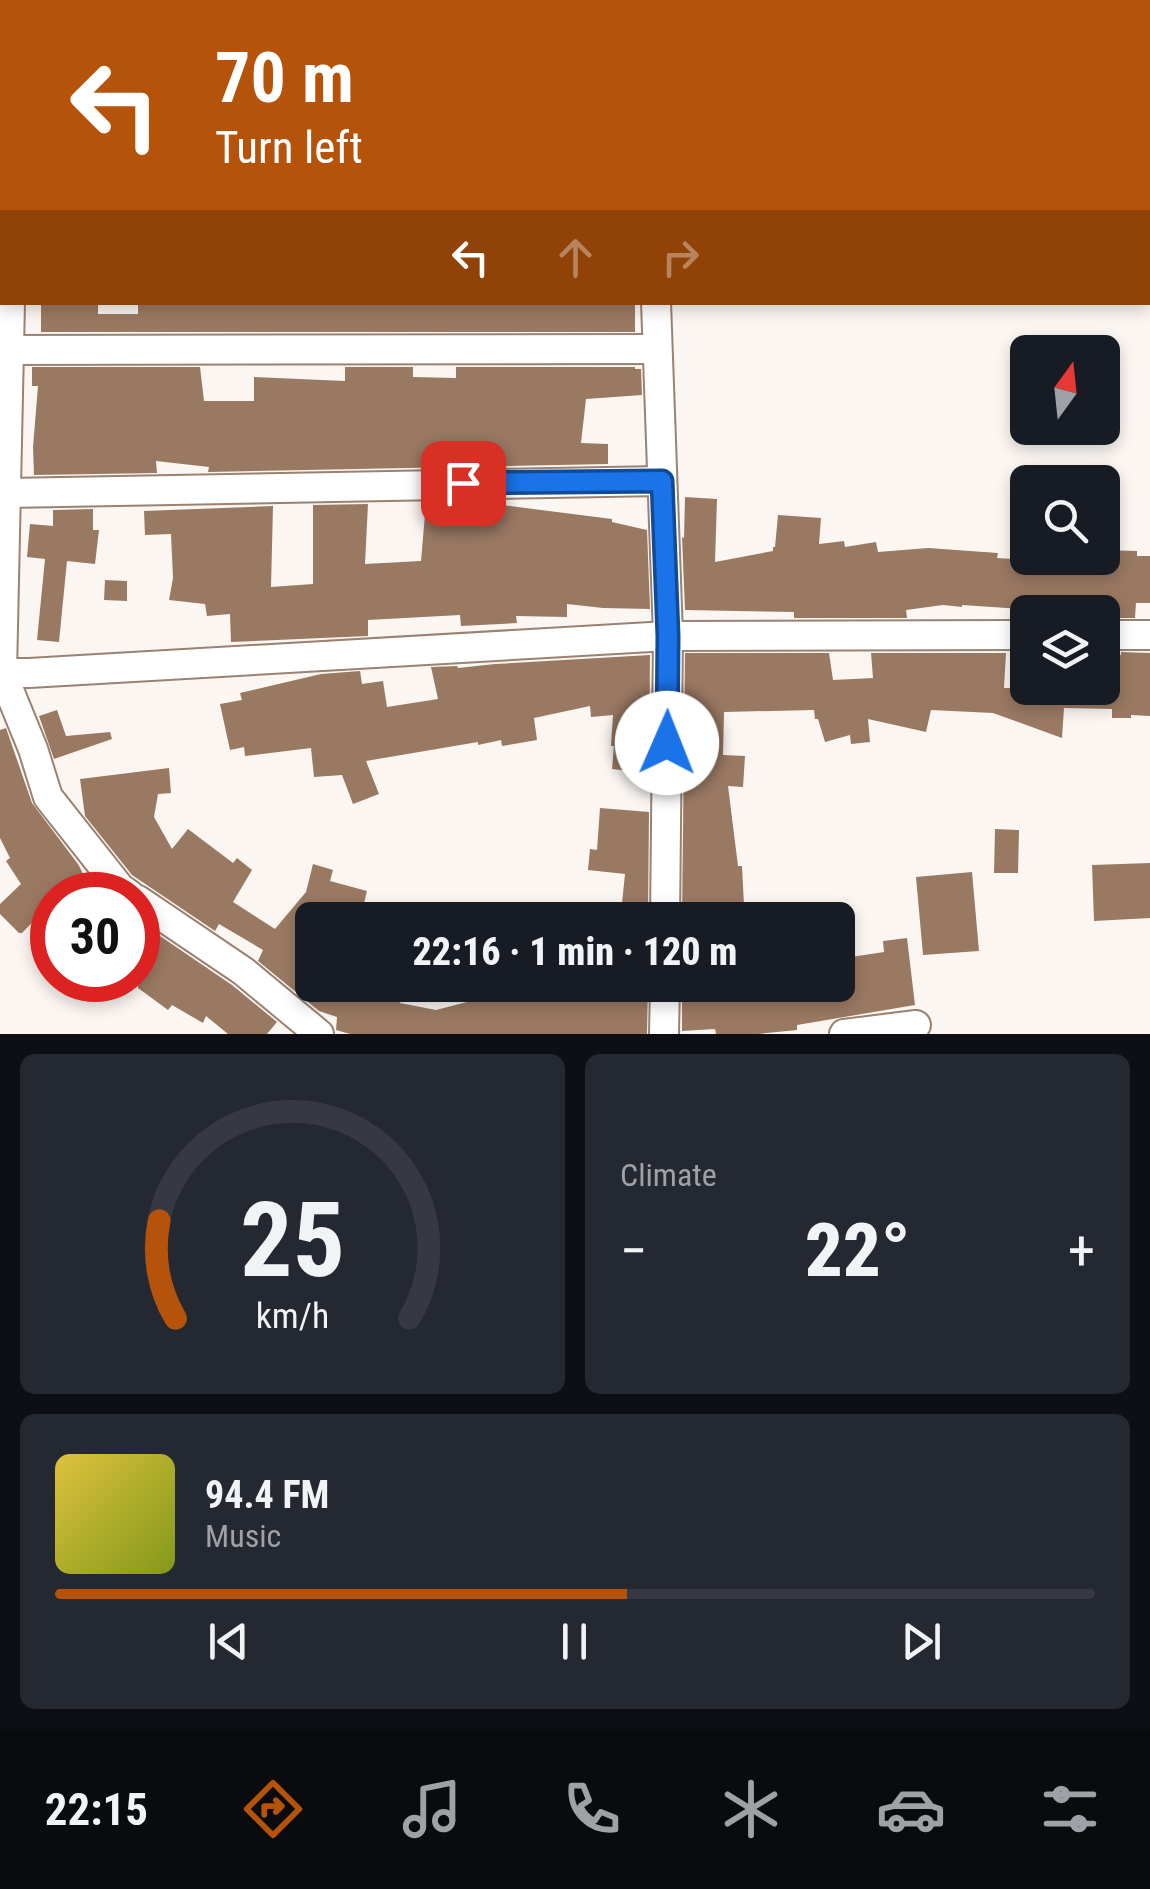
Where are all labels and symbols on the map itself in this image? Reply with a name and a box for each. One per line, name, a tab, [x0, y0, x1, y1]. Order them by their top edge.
north arrow	[1010, 335, 1120, 445]
pin	[421, 441, 506, 526]
position arrow	[615, 691, 719, 795]
speed limit sign: 30	[30, 872, 160, 1002]

